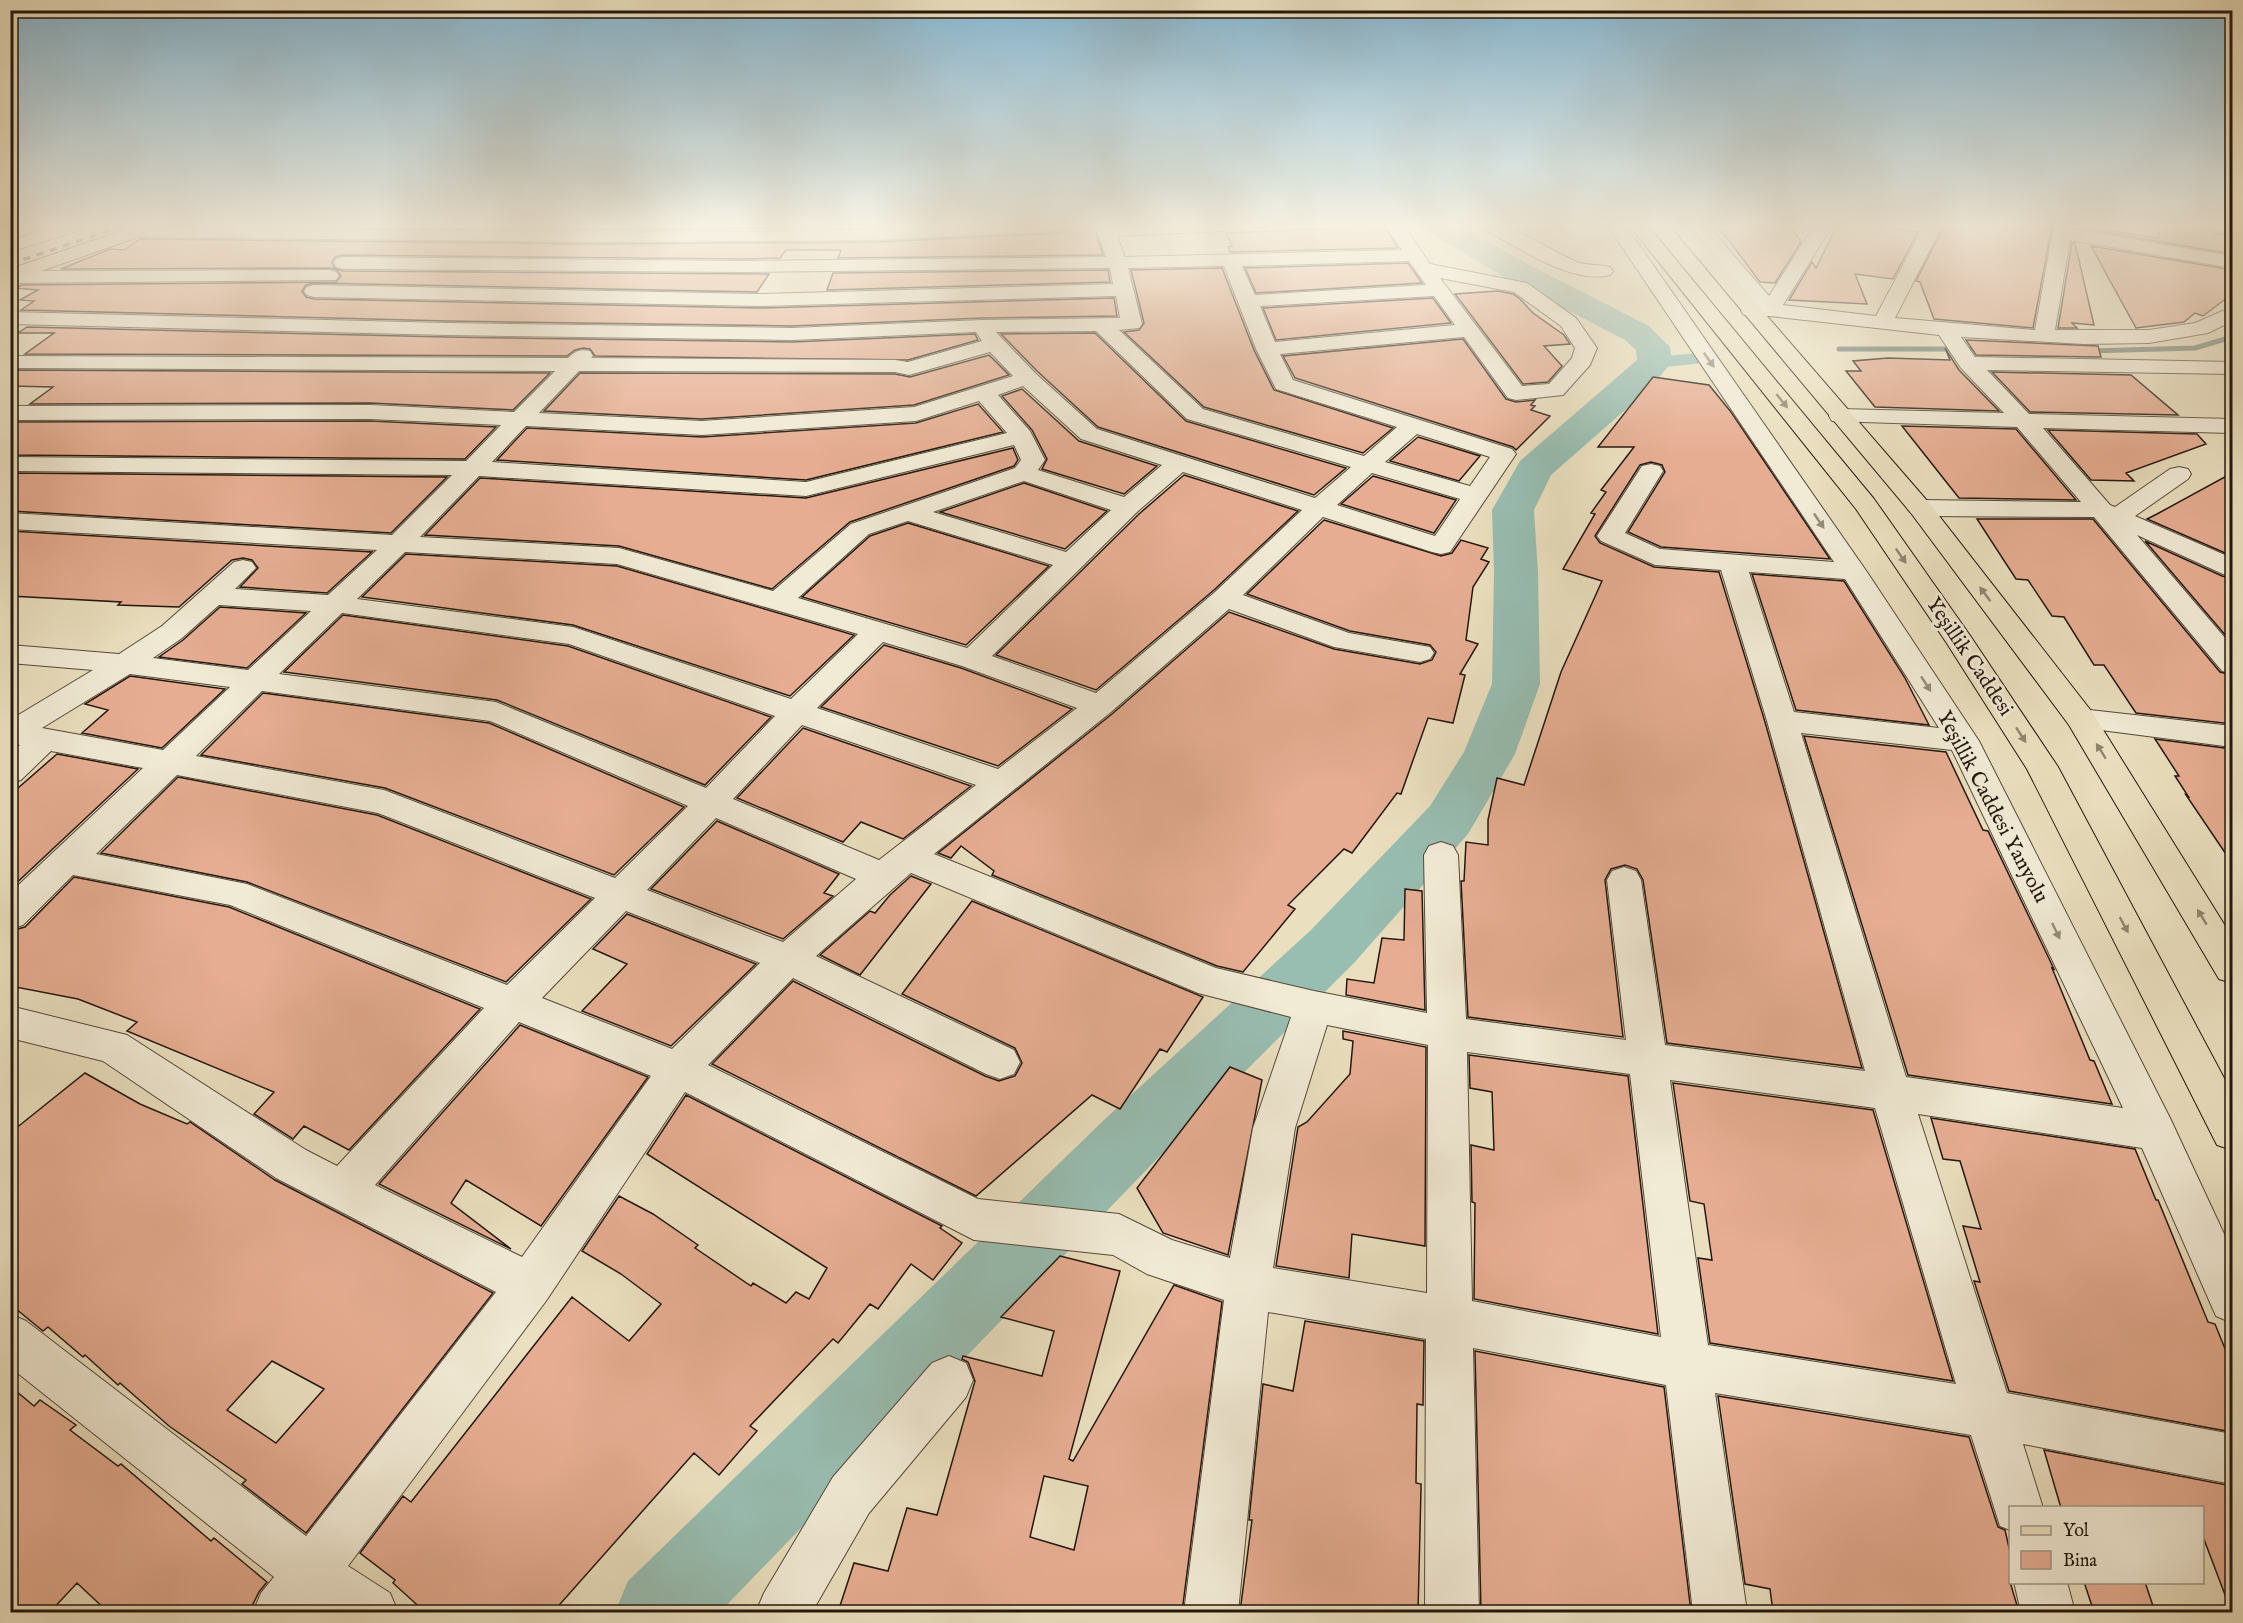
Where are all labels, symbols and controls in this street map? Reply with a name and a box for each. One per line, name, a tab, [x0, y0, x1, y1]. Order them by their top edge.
one-way arrow	[1703, 352, 1715, 368]
one-way arrow	[1775, 394, 1787, 409]
one-way arrow	[1814, 513, 1825, 529]
one-way arrow	[1895, 547, 1907, 563]
one-way arrow	[1979, 586, 1992, 602]
street label: Yeşillik Caddesi	[1919, 592, 2019, 722]
one-way arrow	[1920, 676, 1931, 692]
street label: Yeşillik Caddesi Yanyolu	[1930, 706, 2054, 908]
one-way arrow	[2015, 727, 2026, 744]
one-way arrow	[2095, 743, 2106, 759]
one-way arrow	[2197, 909, 2208, 925]
one-way arrow	[2119, 917, 2129, 934]
one-way arrow	[2052, 922, 2061, 939]
legend	[2009, 1506, 2204, 1584]
text: Yol	[2063, 1520, 2089, 1543]
text: Bina	[2063, 1550, 2097, 1573]

